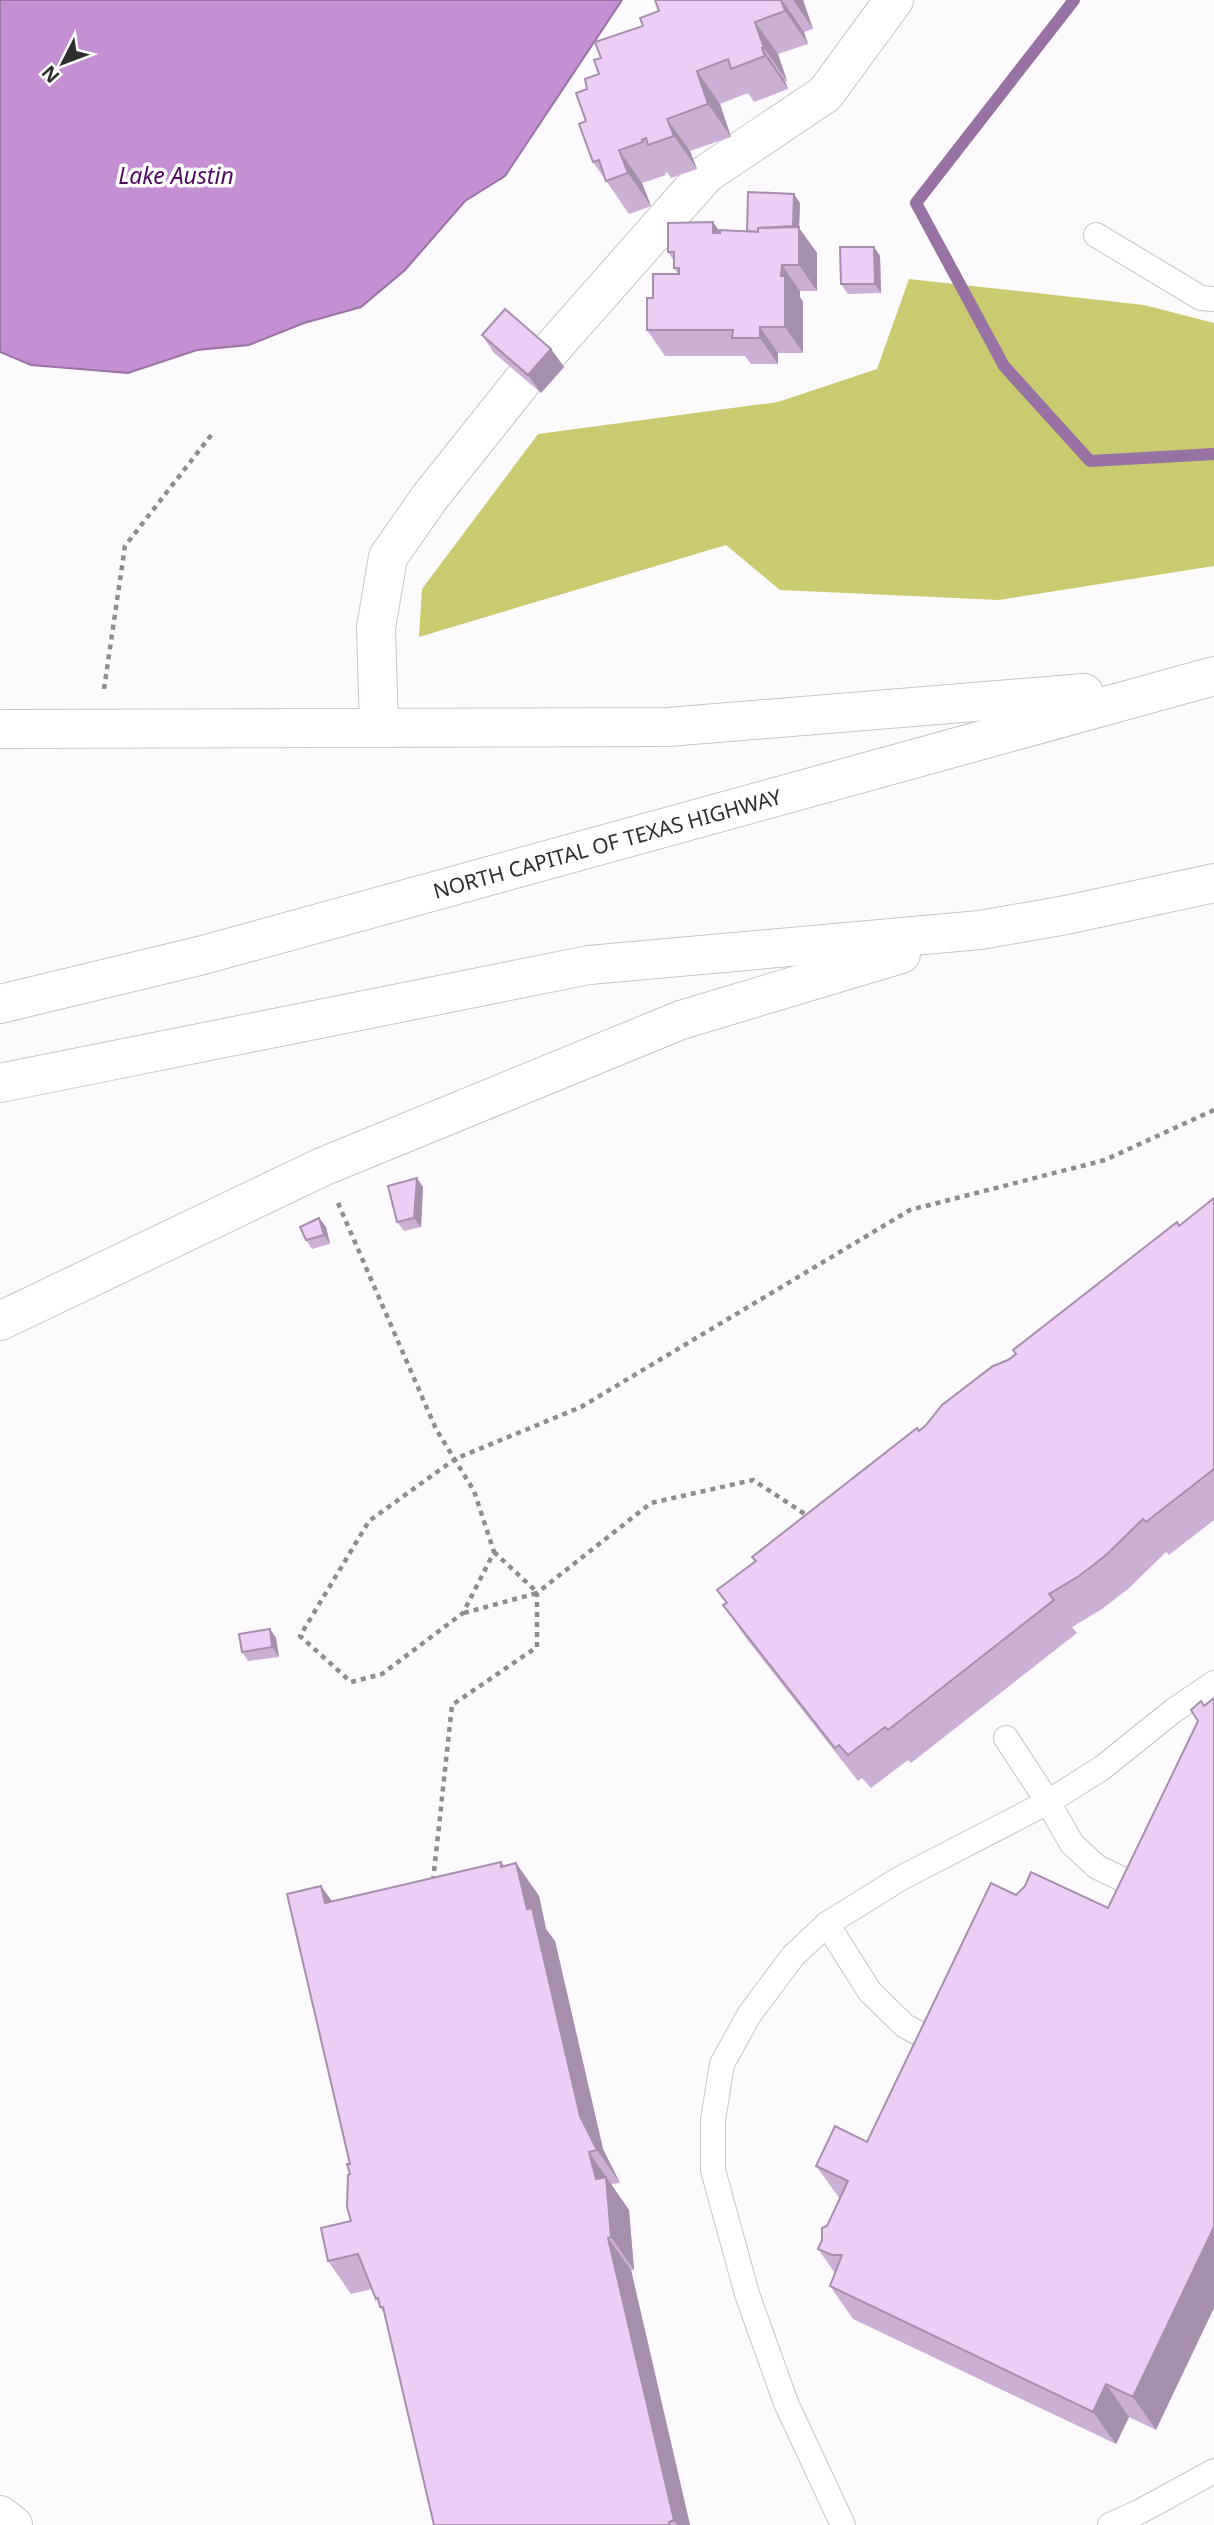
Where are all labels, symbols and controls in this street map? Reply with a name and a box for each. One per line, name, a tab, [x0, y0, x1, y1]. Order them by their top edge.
north arrow	[28, 28, 98, 98]
text: N	[36, 60, 65, 89]
water label: Lake Austin	[118, 159, 234, 191]
street label: NORTH CAPITAL OF TEXAS HIGHWAY	[430, 782, 784, 905]

